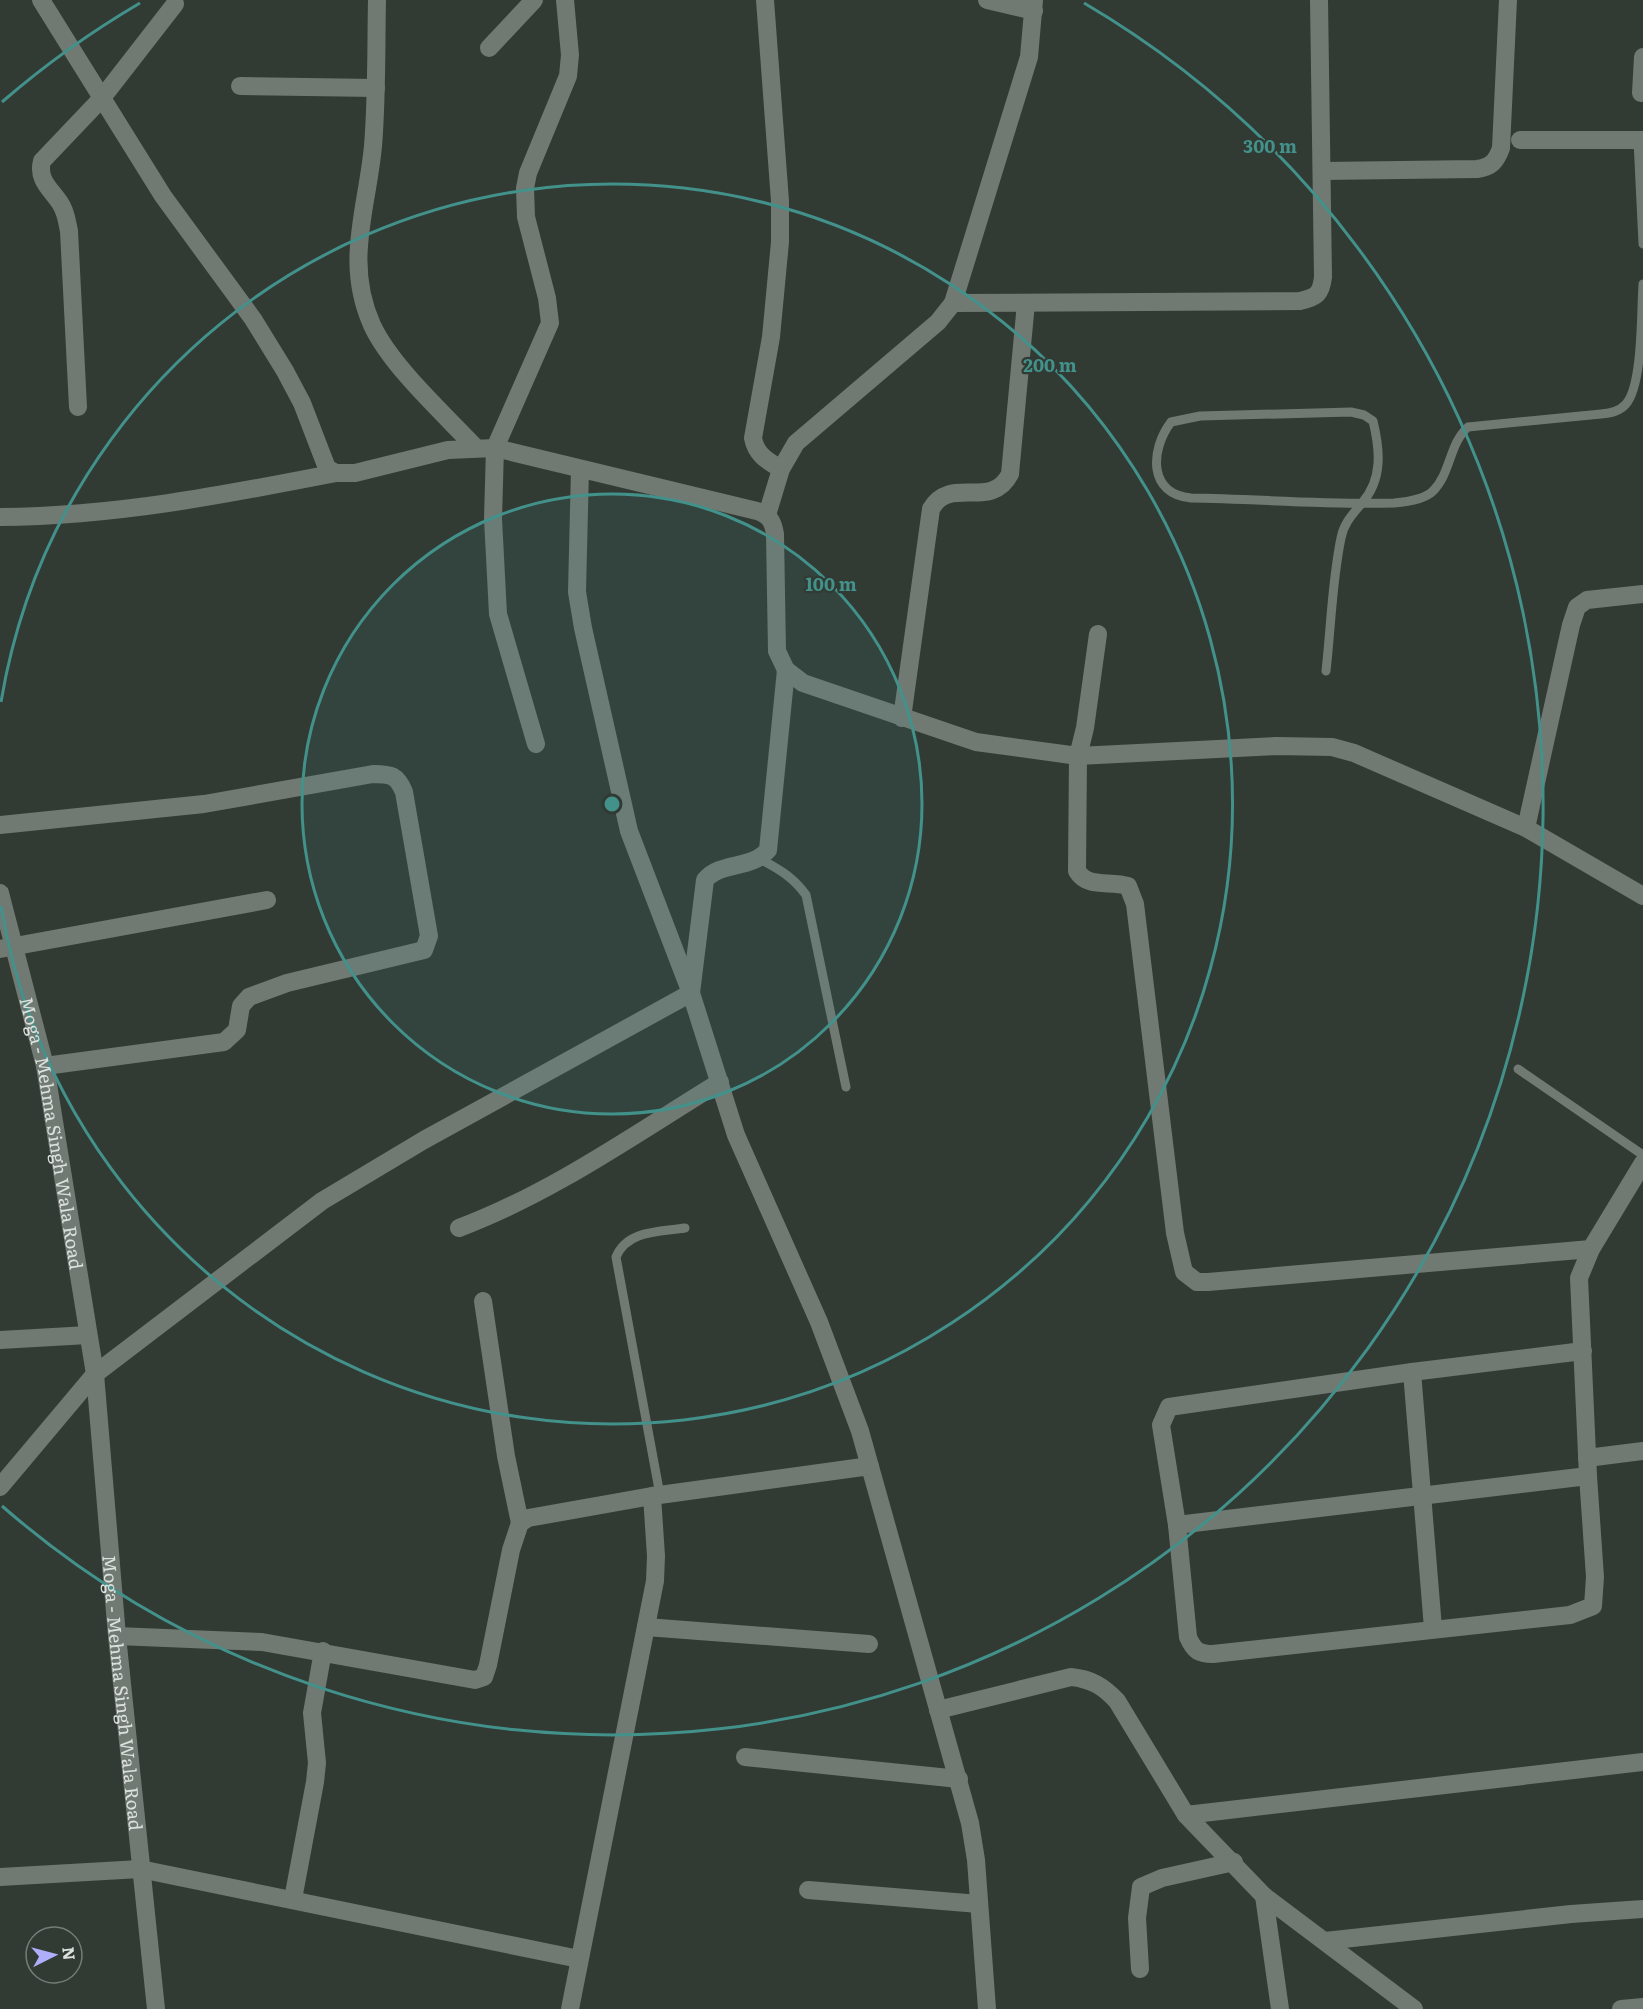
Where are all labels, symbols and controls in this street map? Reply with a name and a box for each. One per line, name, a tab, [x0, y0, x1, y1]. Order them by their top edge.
text: 300 m	[1243, 132, 1297, 159]
text: 200 m	[1023, 351, 1077, 378]
text: 100 m	[805, 570, 857, 597]
centre of rings	[602, 794, 622, 814]
street label: Moga - Mehma Singh Wala Road	[14, 994, 91, 1271]
street label: Moga - Mehma Singh Wala Road	[97, 1554, 151, 1832]
north arrow	[24, 1925, 84, 1985]
text: N	[57, 1945, 83, 1961]

